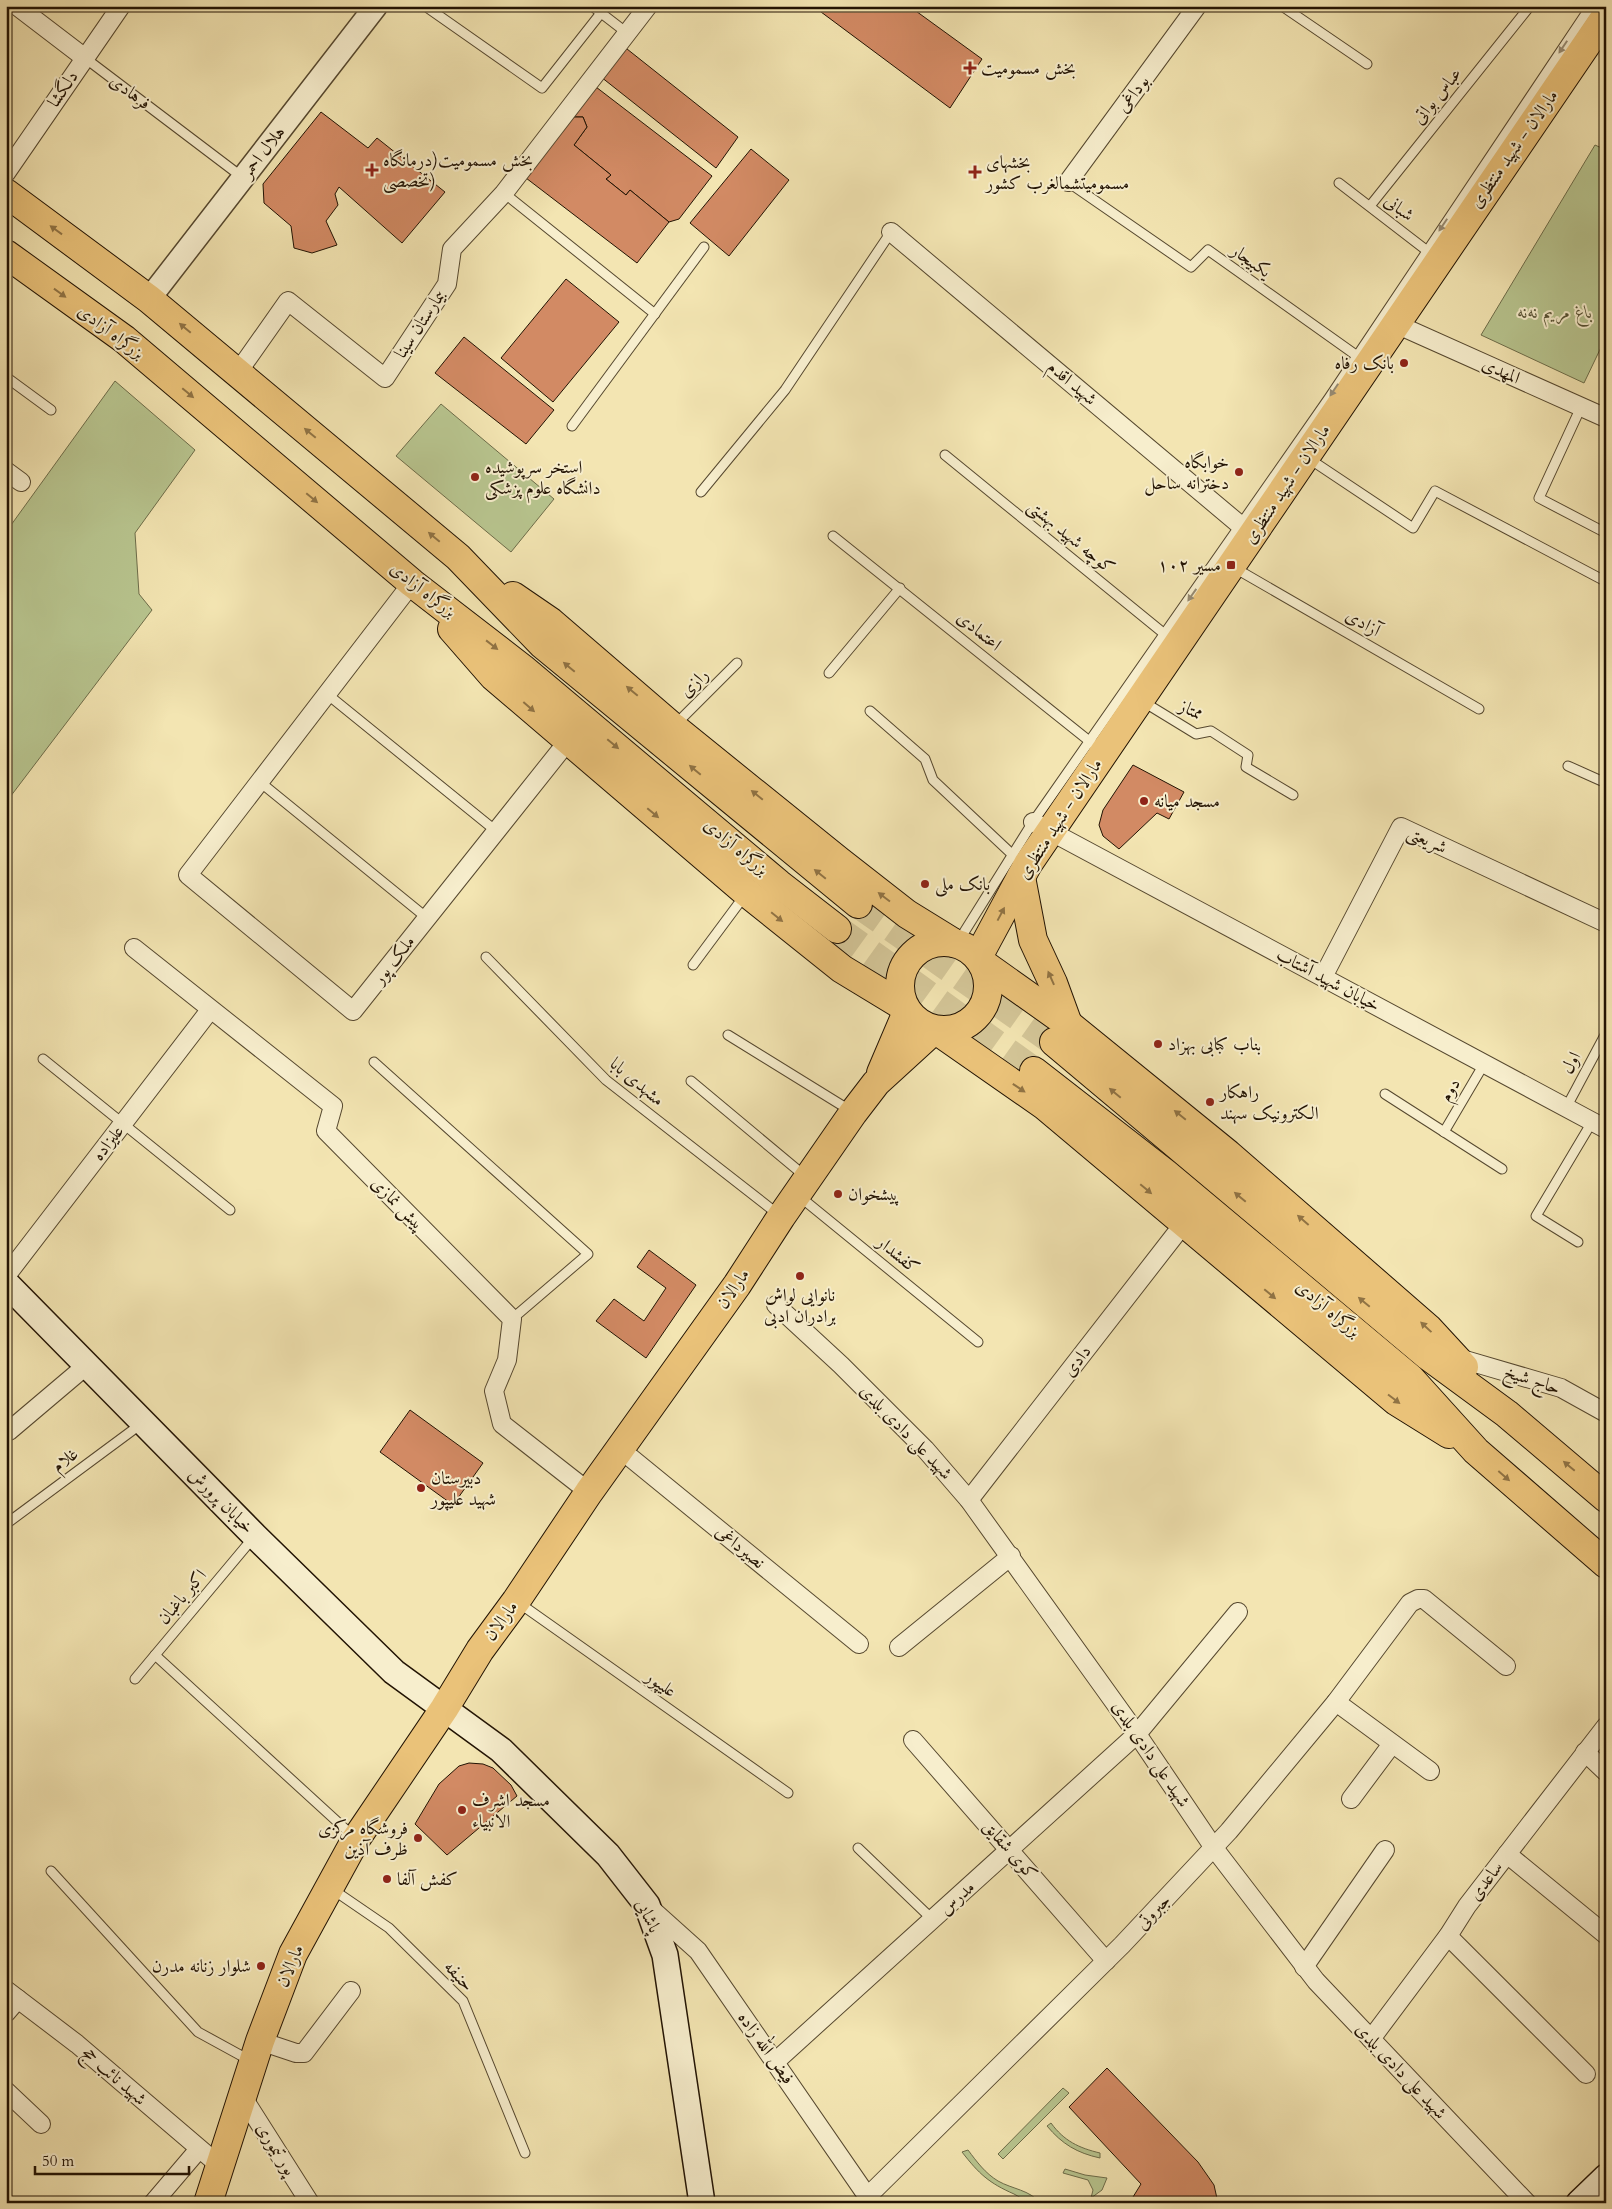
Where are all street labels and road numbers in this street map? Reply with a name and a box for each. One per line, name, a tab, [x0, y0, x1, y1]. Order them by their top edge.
street label: عباس بواتی	[1406, 62, 1468, 130]
street label: دلگشا	[42, 66, 84, 112]
street label: فرهادی	[104, 68, 156, 116]
street label: بوداغی	[1111, 70, 1155, 118]
street label: مارالان - شهید منتظری	[1464, 85, 1564, 213]
street label: هلال احمر	[234, 121, 291, 185]
street label: شبانی	[1379, 188, 1419, 228]
street label: یکبیجار	[1224, 237, 1277, 285]
street label: بیمارستان سینا	[388, 285, 452, 363]
street label: بزرگراه آزادی	[72, 299, 150, 365]
street label: المهدی	[1478, 352, 1524, 390]
street label: شهید اقدم	[1040, 355, 1102, 414]
street label: مارالان - شهید منتظری	[1238, 419, 1336, 549]
street label: کوچه شهید بهشتی	[1022, 494, 1120, 580]
street label: بزرگراه آزادی	[385, 556, 461, 624]
street label: آزادی	[1341, 603, 1387, 644]
street label: اعتمادی	[951, 605, 1007, 657]
street label: رازی	[674, 663, 714, 703]
street label: ممتاز	[1173, 693, 1207, 726]
street label: مارالان - شهید منتظری	[1012, 754, 1108, 884]
street label: بزرگراه آزادی	[698, 812, 774, 882]
street label: شریعتی	[1403, 820, 1451, 860]
street label: ملک پور	[366, 930, 421, 991]
street label: خیابان شهید آشتاب	[1272, 942, 1384, 1018]
street label: اول	[1555, 1047, 1587, 1079]
street label: مشهدی بابا	[604, 1052, 670, 1112]
street label: دوم	[1433, 1074, 1469, 1108]
street label: علیزاده	[86, 1120, 130, 1166]
street label: پیش نمازی	[365, 1171, 431, 1237]
street label: کفشدار	[870, 1229, 925, 1280]
street label: مارالان	[710, 1264, 756, 1314]
street label: بزرگراه آزادی	[1290, 1274, 1366, 1344]
street label: دادی	[1057, 1340, 1097, 1382]
street label: حاج شیخ	[1500, 1359, 1563, 1404]
street label: شهید علی دادی بلدی	[854, 1379, 958, 1485]
street label: غلام	[46, 1442, 85, 1481]
street label: خیابان پرورش	[183, 1463, 259, 1539]
street label: نصیرداغی	[710, 1519, 770, 1575]
street label: اکبر باغبان	[151, 1564, 213, 1630]
street label: مارالان	[478, 1596, 524, 1646]
street label: علیپور	[639, 1663, 682, 1704]
street label: شهید علی دادی بلدی	[1106, 1696, 1196, 1812]
street label: کوی شقایق	[977, 1815, 1043, 1885]
street label: ساعدی	[1463, 1856, 1509, 1906]
street label: مدرس	[934, 1875, 980, 1921]
street label: جبروتی	[1130, 1888, 1176, 1936]
street label: پاشایی	[629, 1895, 668, 1939]
street label: مارالان	[270, 1941, 310, 1991]
street label: حنیفه	[438, 1955, 480, 1997]
street label: فیض الله زاده	[732, 2005, 802, 2089]
street label: شهید علی دادی بلدی	[1350, 2017, 1452, 2125]
street label: شهید نائب حج	[74, 2041, 152, 2114]
street label: پور تیموری	[250, 2118, 303, 2182]

